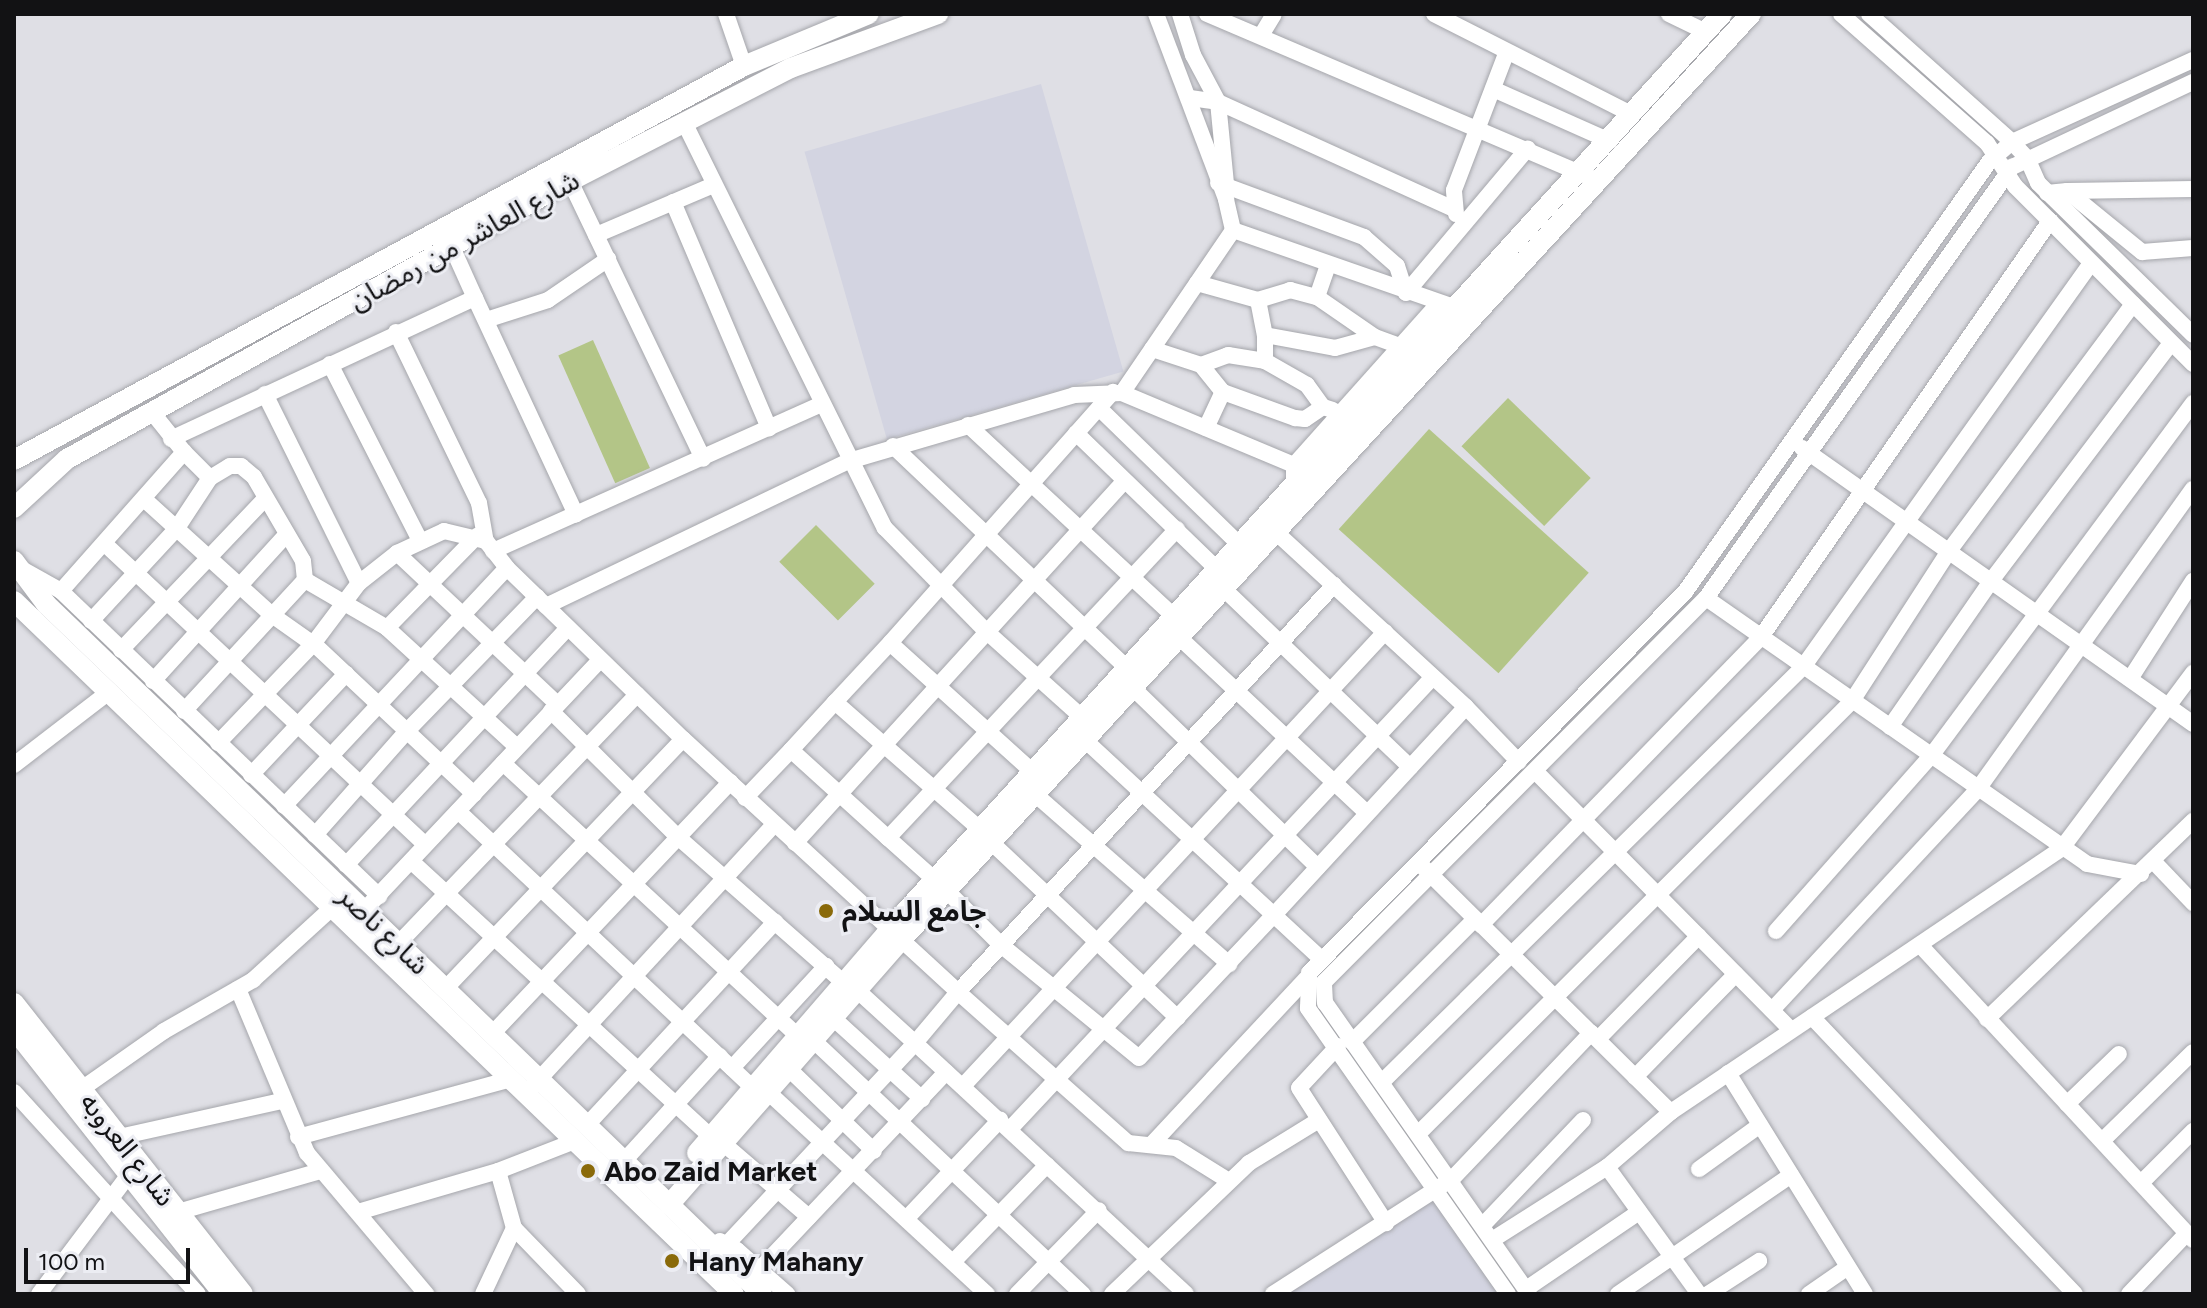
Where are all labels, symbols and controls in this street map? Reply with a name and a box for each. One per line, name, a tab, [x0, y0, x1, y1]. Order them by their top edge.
street label: شارع العاشر من رمضان	[343, 163, 585, 317]
street label: شارع ناصر	[331, 878, 437, 982]
place label: جامع السلام	[842, 894, 986, 928]
marker: جامع السلام	[817, 902, 835, 920]
street label: شارع العروبه	[73, 1086, 183, 1212]
place label: Abo Zaid Market	[604, 1154, 818, 1188]
marker: Abo Zaid Market	[579, 1162, 597, 1180]
scale bar	[28, 1232, 194, 1282]
place label: Hany Mahany	[688, 1244, 864, 1278]
text: 100 m	[38, 1247, 105, 1276]
marker: Hany Mahany	[663, 1252, 681, 1270]

